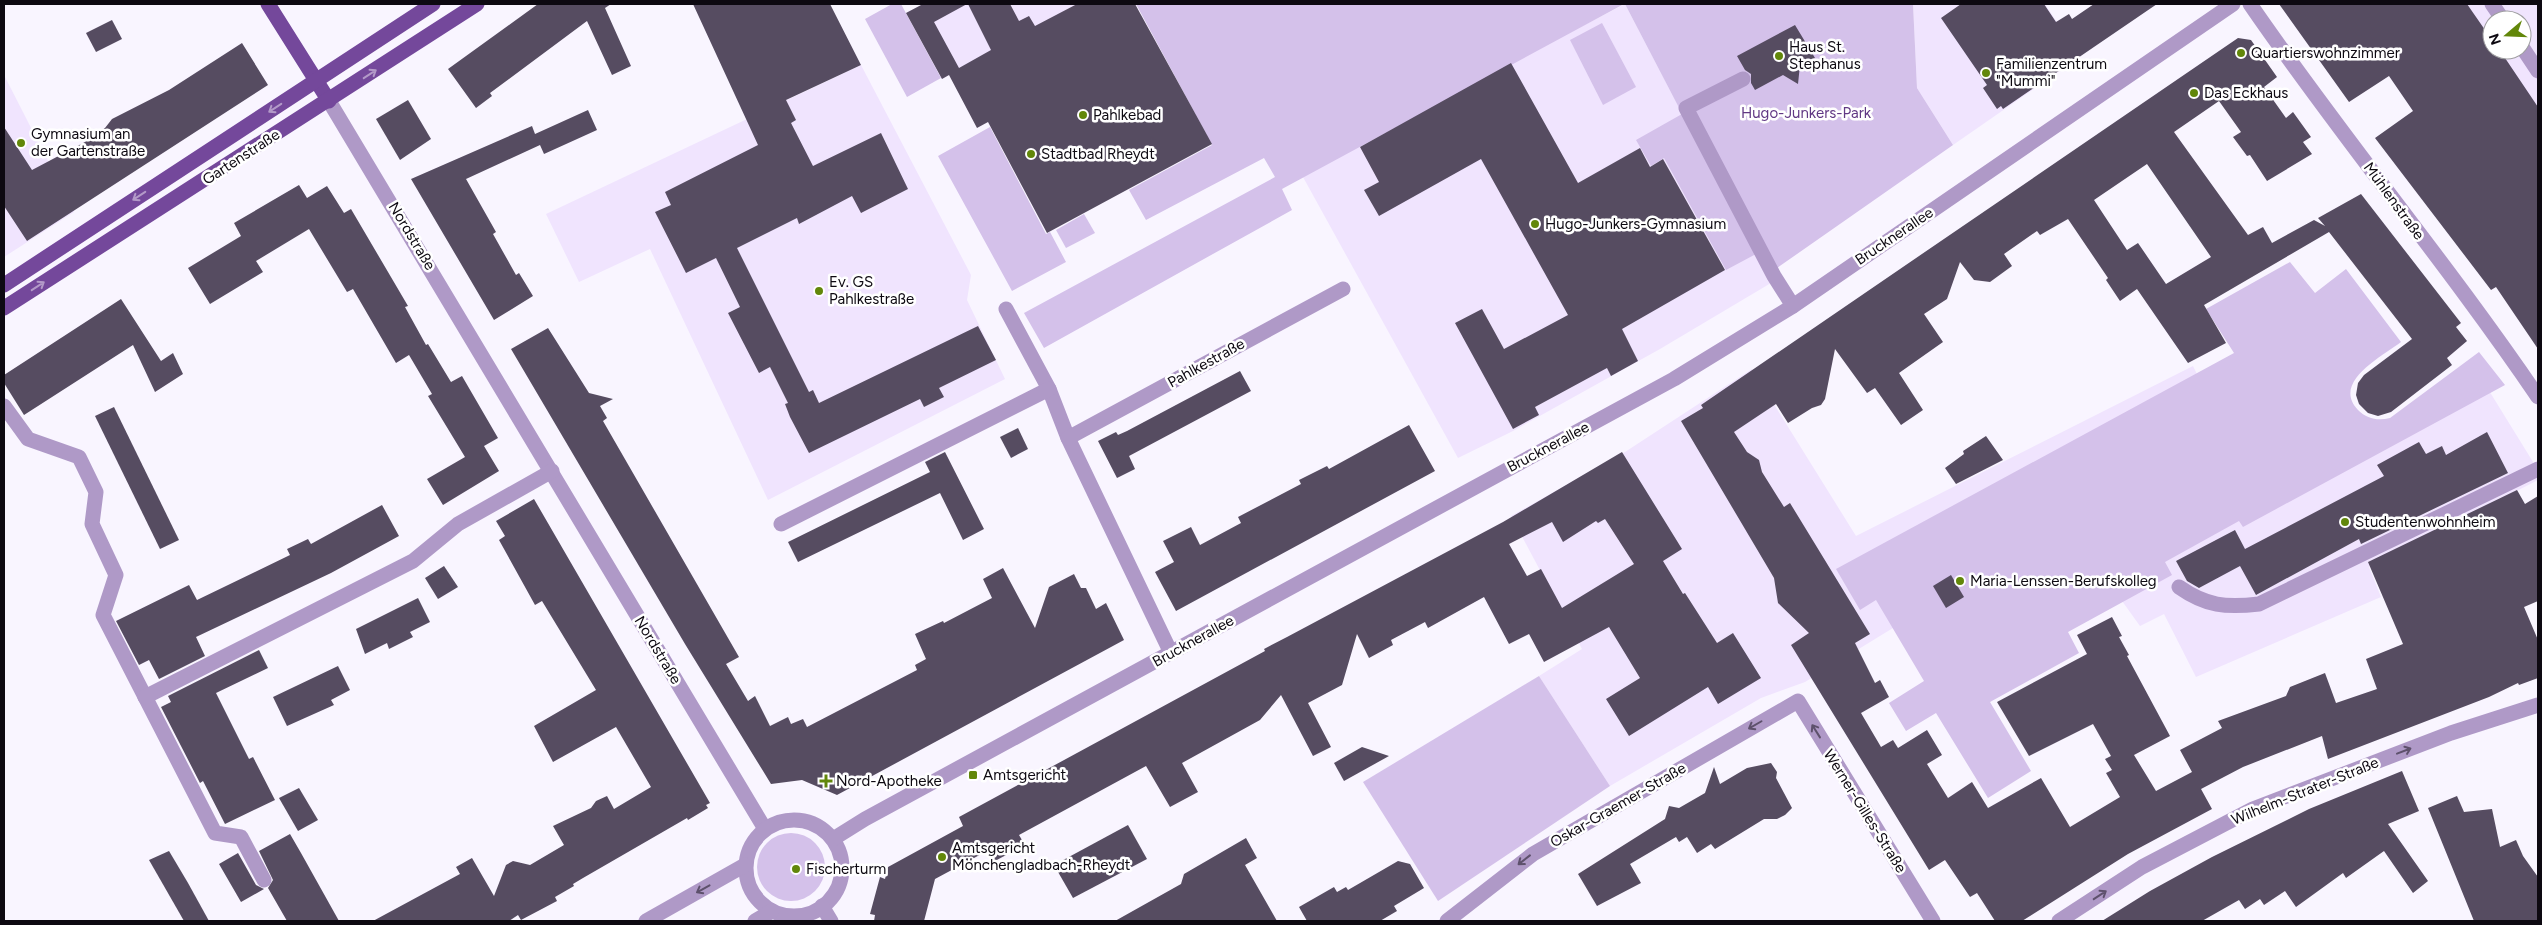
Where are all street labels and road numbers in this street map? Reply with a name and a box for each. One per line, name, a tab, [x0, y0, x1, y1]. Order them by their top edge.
street label: Gartenstraße	[199, 125, 283, 189]
street label: Mühlenstraße	[2360, 159, 2428, 243]
street label: Nordstraße	[385, 199, 439, 273]
street label: Brucknerallee	[1852, 203, 1936, 269]
street label: Pahlkestraße	[1164, 334, 1248, 392]
street label: Brucknerallee	[1504, 418, 1592, 476]
street label: Brucknerallee	[1149, 611, 1237, 671]
street label: Nordstraße	[631, 613, 685, 687]
street label: Werner-Gilles-Straße	[1820, 746, 1910, 876]
street label: Wilhelm-Strater-Straße	[2229, 753, 2381, 829]
street label: Oskar-Graemer-Straße	[1547, 759, 1689, 851]

